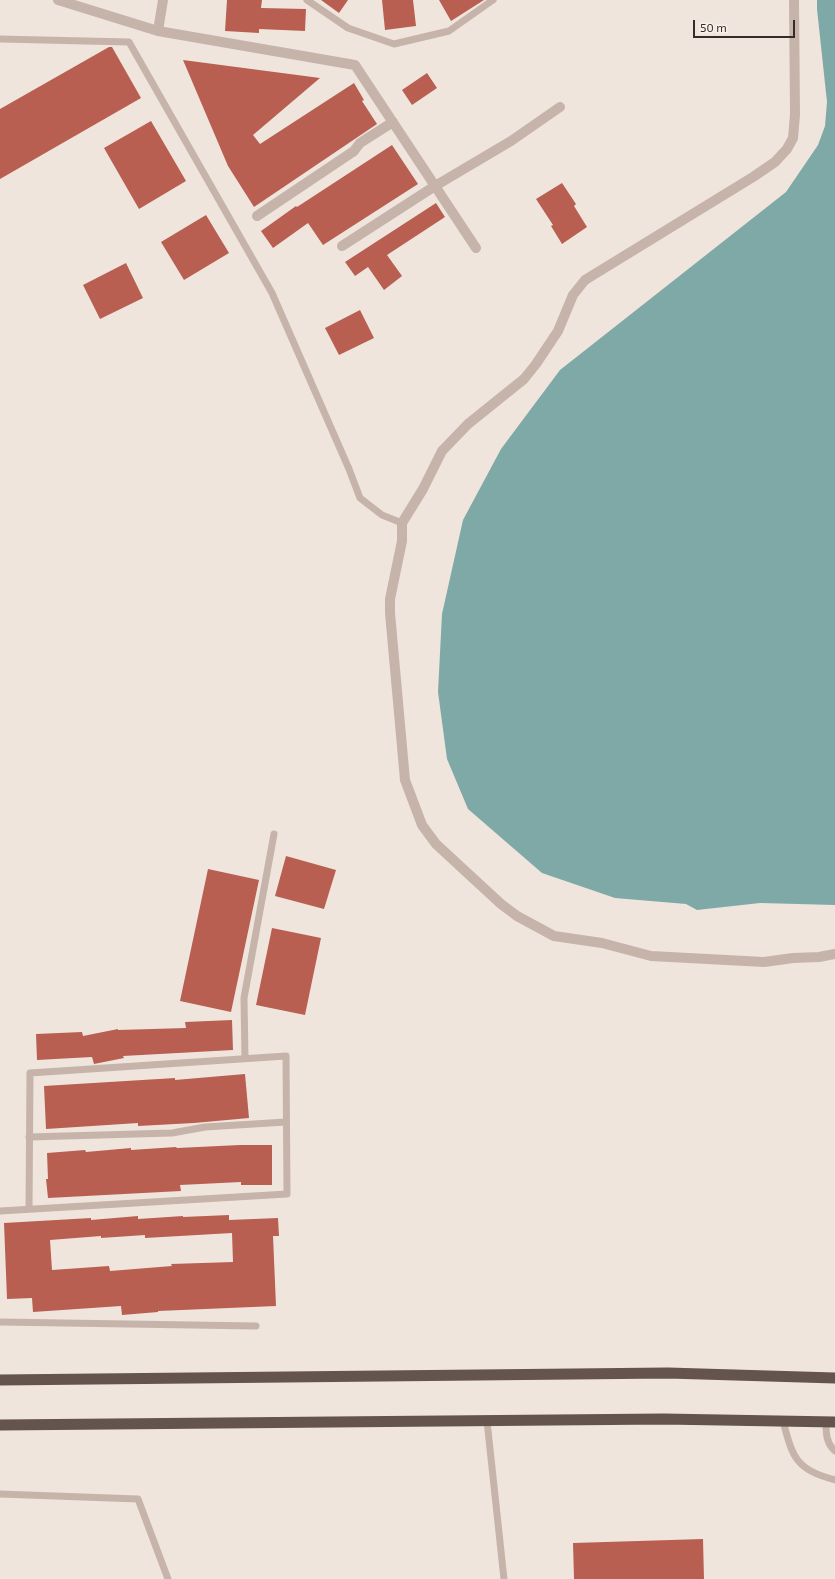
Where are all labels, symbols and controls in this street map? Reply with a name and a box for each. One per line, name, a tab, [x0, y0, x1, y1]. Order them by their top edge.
scale bar	[695, 12, 797, 38]
text: 50 m	[700, 20, 727, 34]

